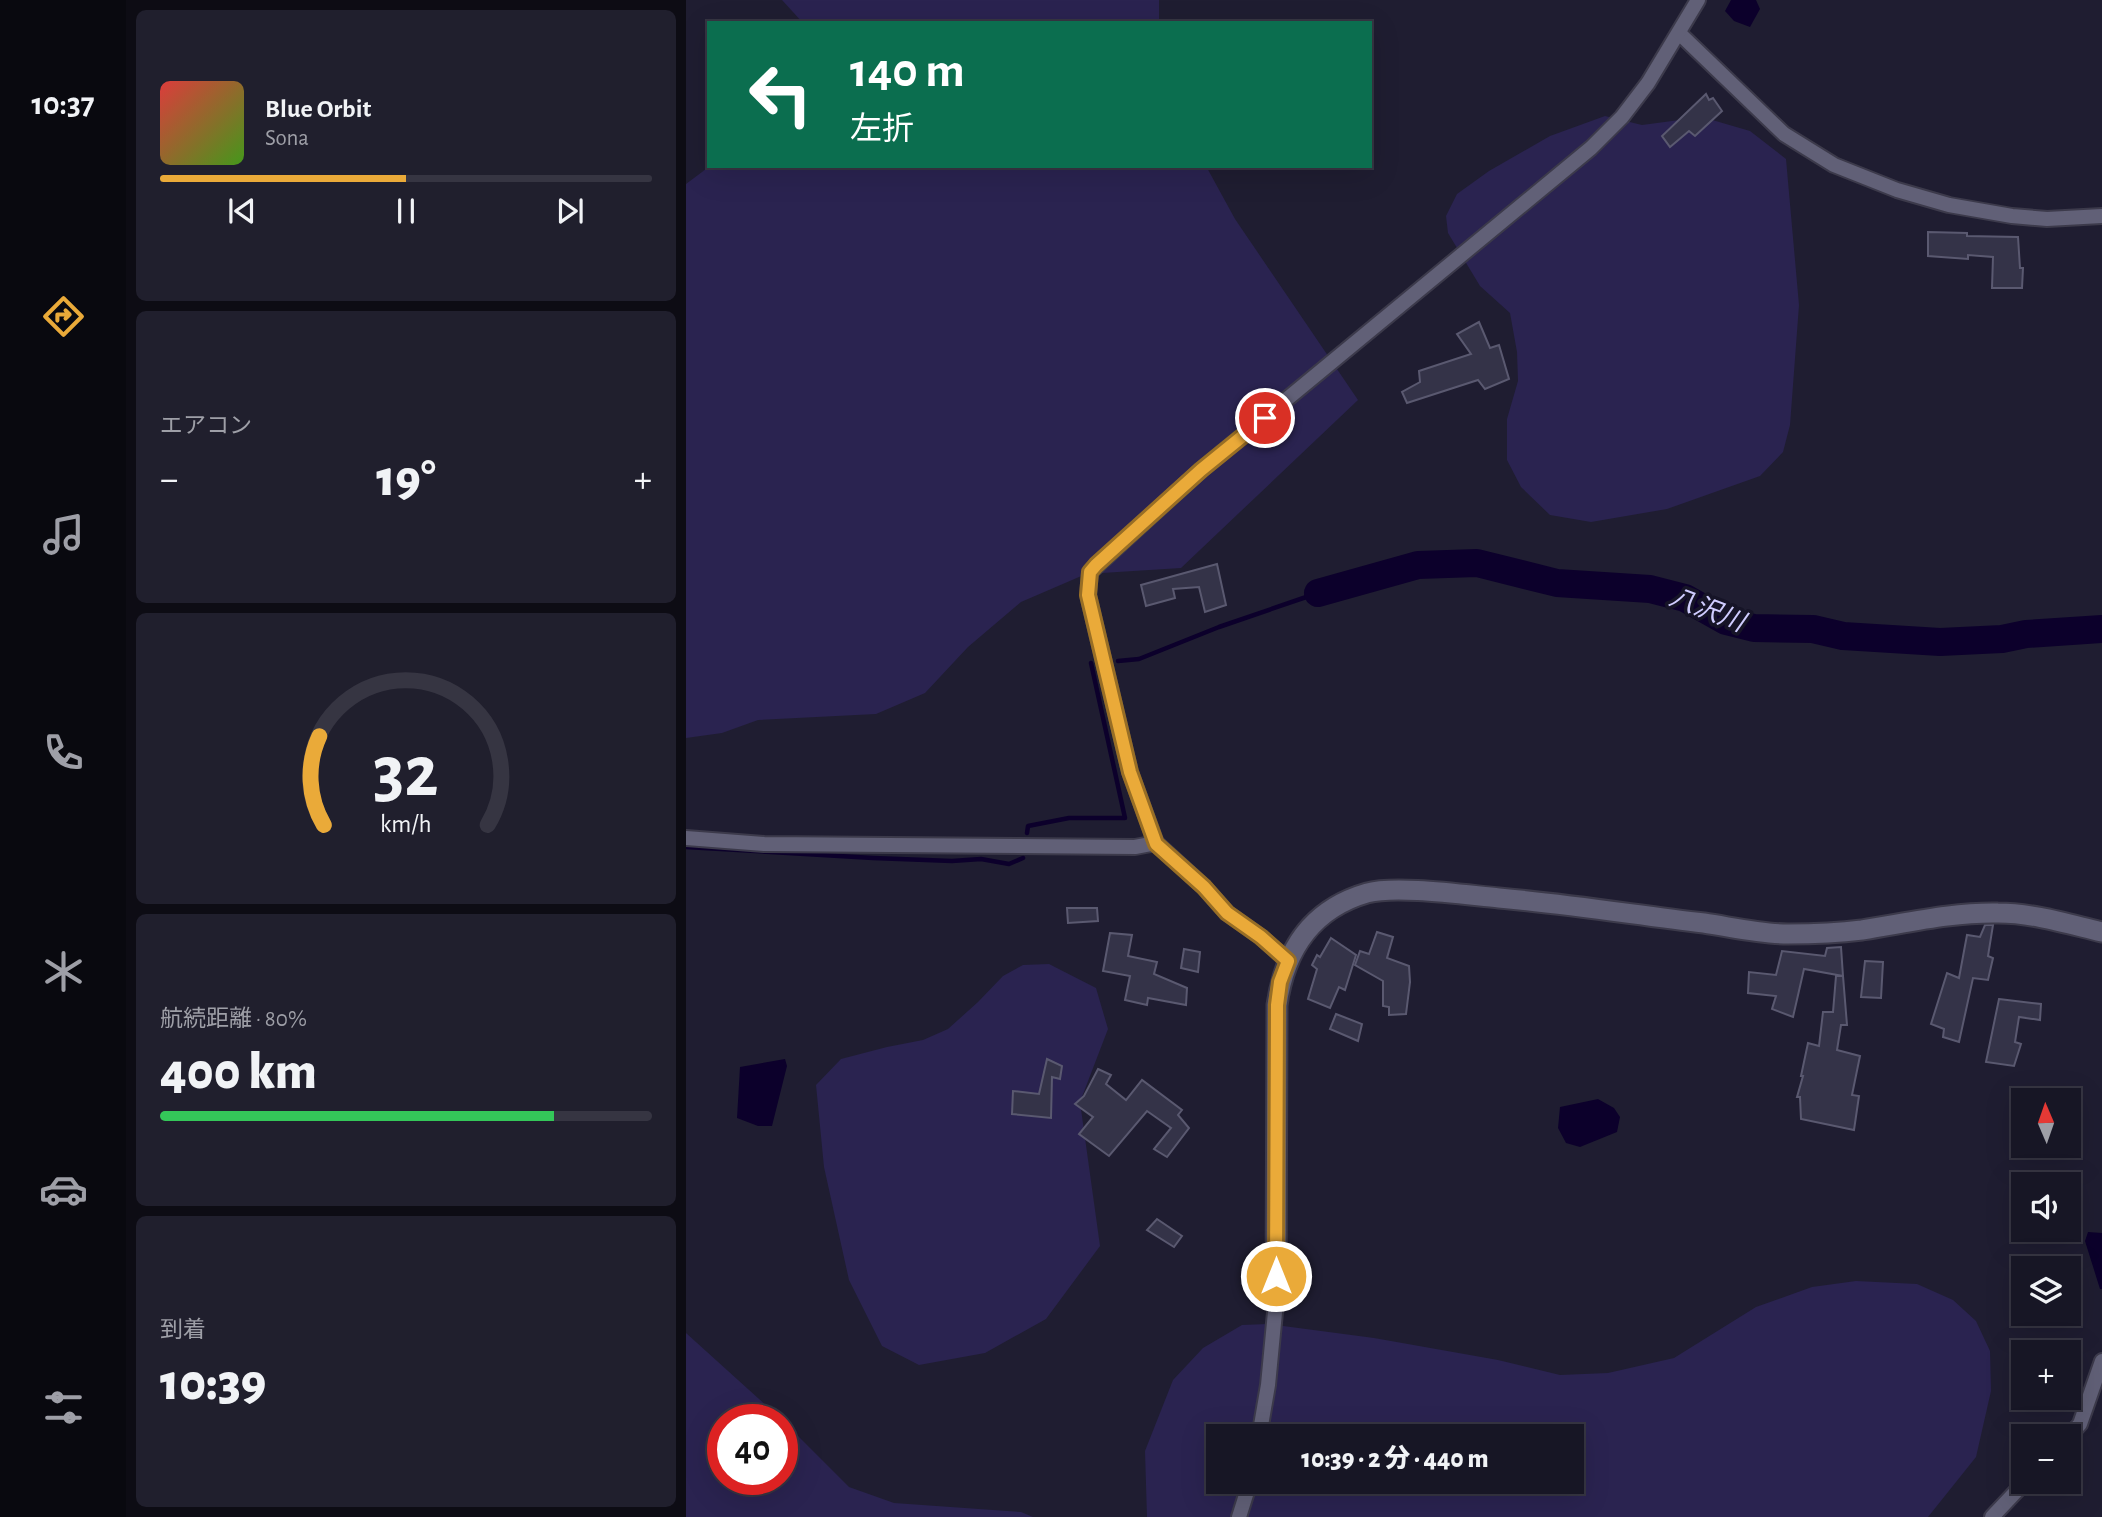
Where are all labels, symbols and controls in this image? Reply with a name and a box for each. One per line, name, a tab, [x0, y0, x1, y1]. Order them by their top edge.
text: 140 m	[850, 47, 965, 96]
icon: left	[735, 49, 826, 140]
text: 10:37	[31, 88, 95, 120]
text: Blue Orbit	[265, 96, 371, 122]
text: 左折	[850, 113, 914, 145]
text: Sona	[265, 127, 309, 150]
icon: previous	[223, 192, 261, 230]
icon: pause	[387, 192, 425, 230]
icon: next	[551, 192, 589, 230]
icon: directions	[39, 292, 88, 341]
pin	[1235, 388, 1295, 448]
icon: arrive	[1246, 399, 1284, 437]
text: エアコン	[160, 415, 252, 438]
text: 19°	[376, 453, 436, 505]
text: −	[160, 461, 178, 499]
text: +	[634, 461, 652, 499]
icon: music	[39, 510, 88, 559]
water label: 八沢川	[1666, 583, 1751, 637]
icon: phone	[39, 728, 88, 777]
text: 32	[373, 737, 439, 810]
text: km/h	[380, 811, 432, 836]
icon: climate	[39, 947, 88, 996]
text: 航続距離 · 80%	[160, 1008, 307, 1031]
text: 400 km	[160, 1046, 317, 1098]
north arrow	[2011, 1088, 2081, 1158]
map controls	[2011, 1088, 2081, 1494]
icon: car	[39, 1165, 88, 1214]
button: sound	[2011, 1172, 2081, 1242]
position arrow	[1239, 1239, 1313, 1313]
button: layers	[2011, 1256, 2081, 1326]
text: 到着	[160, 1319, 206, 1342]
button: +	[2011, 1340, 2081, 1410]
text: 10:39	[160, 1357, 266, 1409]
icon: filters	[39, 1383, 88, 1432]
speed limit sign: 40	[707, 1404, 798, 1495]
button: −	[2011, 1424, 2081, 1494]
text: 10:39 · 2 分 · 440 m	[1301, 1446, 1489, 1472]

